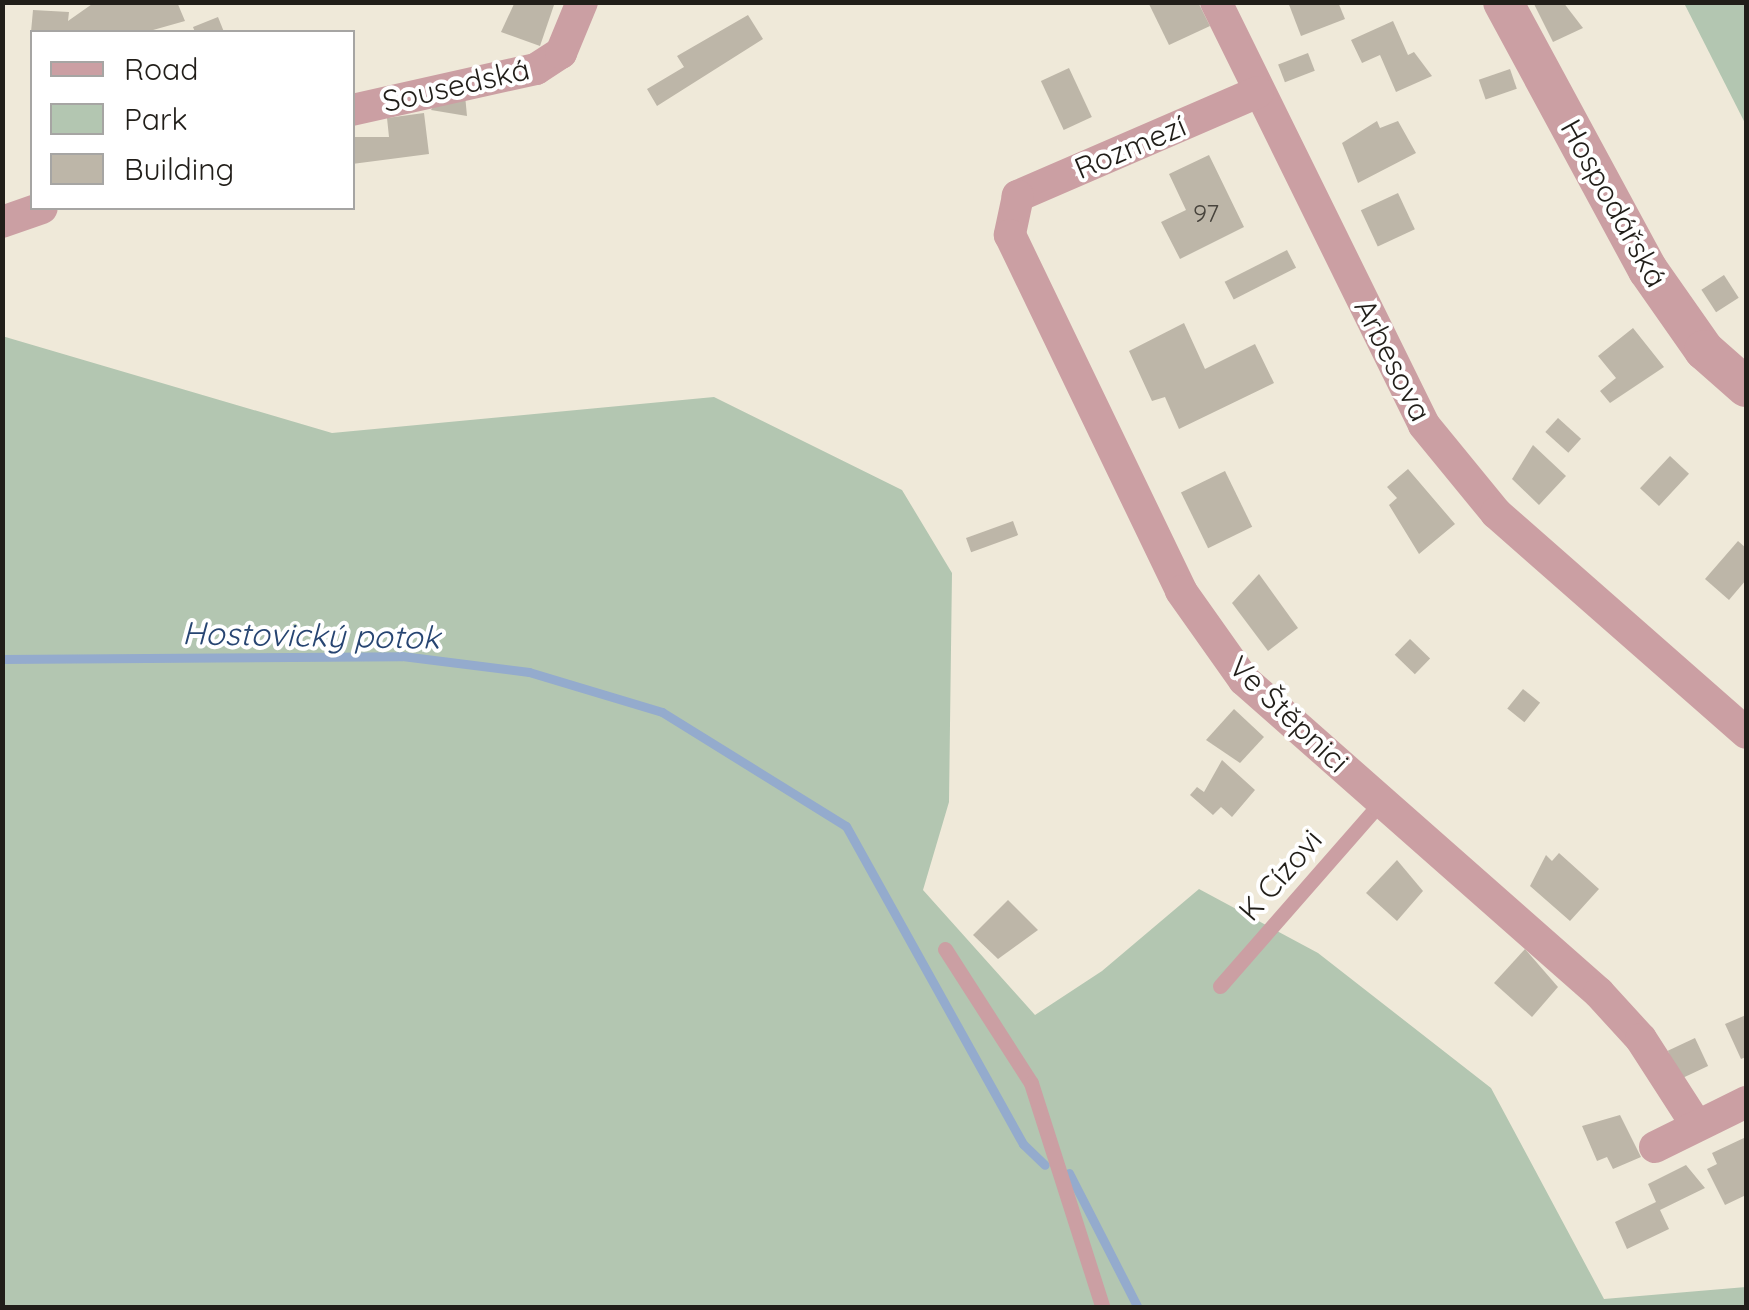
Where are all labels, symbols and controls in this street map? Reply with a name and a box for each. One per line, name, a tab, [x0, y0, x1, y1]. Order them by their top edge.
legend	[30, 30, 355, 210]
text: Road	[124, 50, 198, 88]
street label: Sousedská	[379, 51, 533, 119]
text: Park	[124, 100, 188, 138]
street label: Rozmezí	[1069, 108, 1191, 186]
street label: Hospodářská	[1553, 113, 1675, 293]
text: Building	[124, 150, 234, 188]
house number: 97	[1193, 198, 1219, 228]
street label: Arbesova	[1347, 293, 1439, 427]
water label: Hostovický potok	[182, 614, 440, 656]
street label: Ve Štěpnici	[1222, 648, 1356, 780]
street label: K Cízovi	[1231, 822, 1329, 928]

